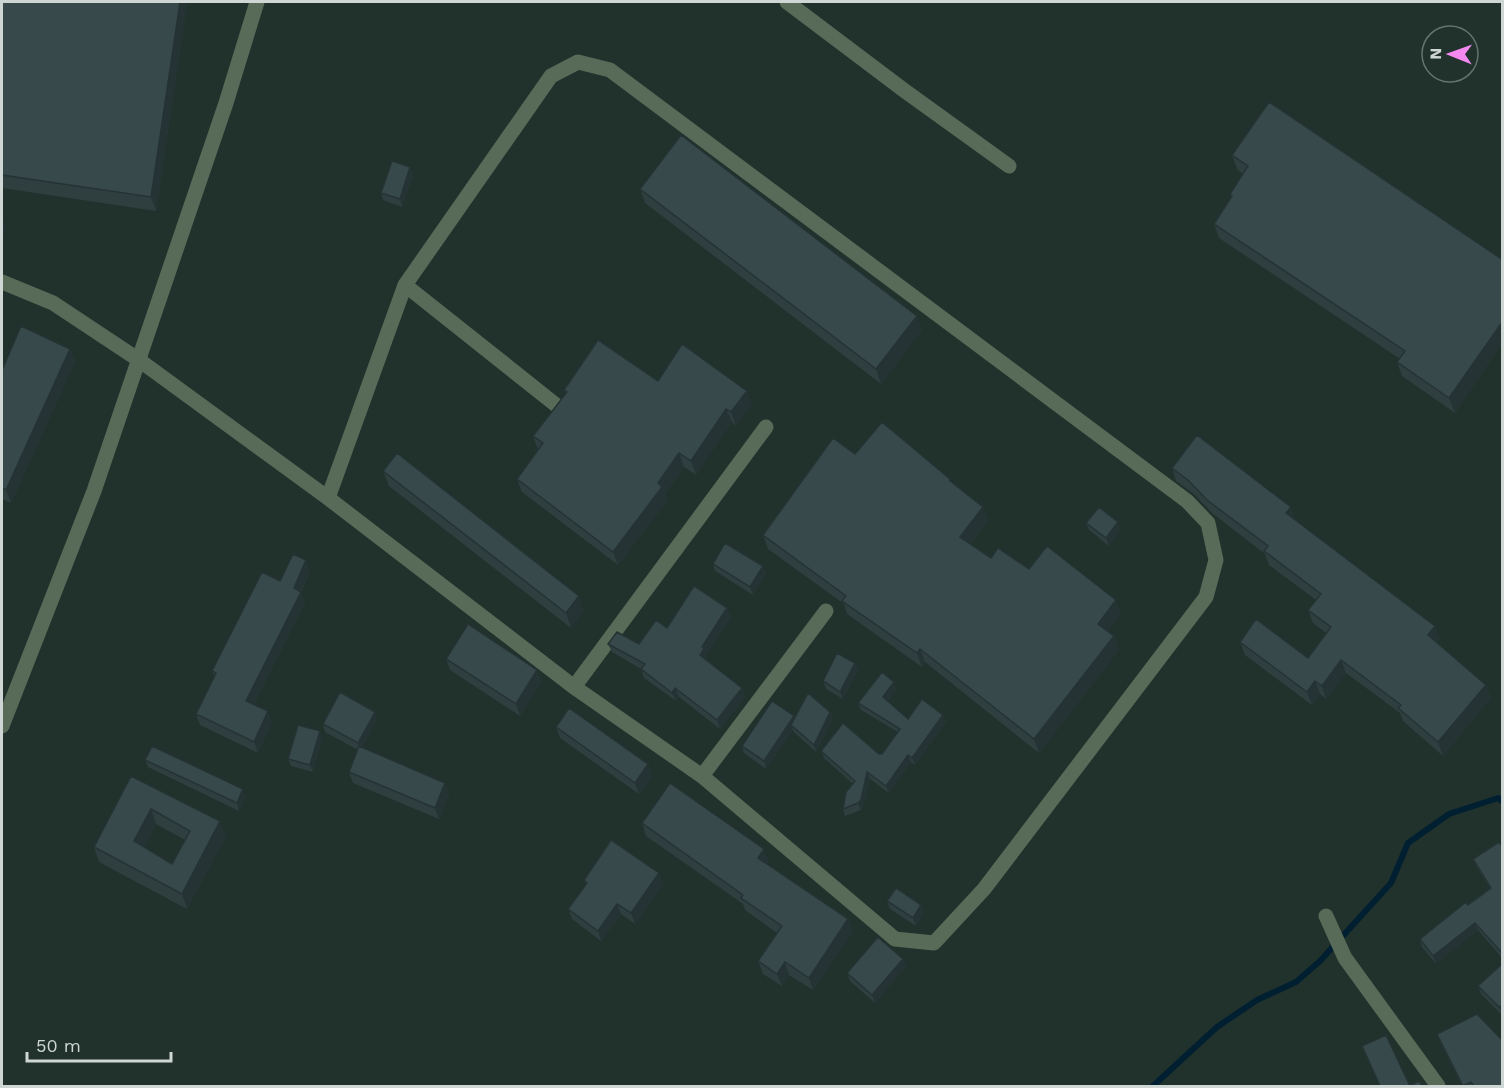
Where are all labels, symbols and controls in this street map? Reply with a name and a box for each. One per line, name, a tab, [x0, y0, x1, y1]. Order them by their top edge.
north arrow	[1420, 24, 1480, 84]
text: N	[1426, 48, 1445, 60]
scale bar	[27, 1025, 171, 1063]
text: 50 m	[36, 1035, 81, 1056]

